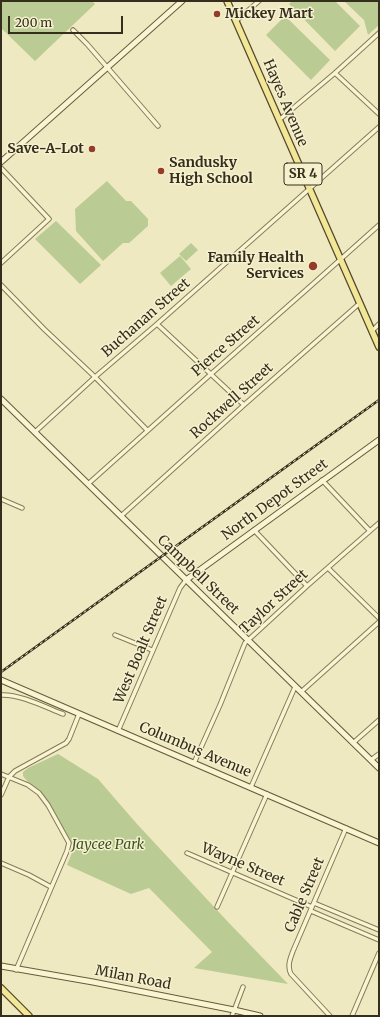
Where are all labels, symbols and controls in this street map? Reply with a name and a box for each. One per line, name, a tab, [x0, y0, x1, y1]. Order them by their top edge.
place label: Mickey Mart	[225, 6, 313, 22]
scale bar	[10, 8, 125, 34]
marker: Mickey Mart	[212, 9, 222, 19]
text: 200 m	[15, 15, 52, 30]
street label: Hayes Avenue	[259, 57, 311, 149]
place label: Save-A-Lot	[7, 141, 84, 157]
marker: Save-A-Lot	[87, 144, 97, 154]
place label: Sandusky High School	[169, 155, 253, 188]
road number: SR 4	[284, 163, 322, 185]
marker: Sandusky High School	[156, 166, 166, 176]
place label: Family Health Services	[207, 250, 304, 282]
marker: Family Health Services	[307, 260, 319, 272]
street label: Buchanan Street	[99, 275, 193, 361]
street label: Pierce Street	[189, 312, 263, 380]
street label: Rockwell Street	[187, 360, 277, 442]
street label: North Depot Street	[219, 456, 331, 544]
street label: Campbell Street	[154, 532, 242, 618]
street label: Taylor Street	[237, 566, 311, 638]
street label: West Boalt Street	[111, 594, 171, 706]
street label: Columbus Avenue	[136, 719, 254, 781]
park label: Jaycee Park	[72, 837, 144, 853]
street label: Wayne Street	[199, 840, 287, 890]
street label: Cable Street	[282, 855, 328, 935]
street label: Milan Road	[94, 962, 172, 994]

